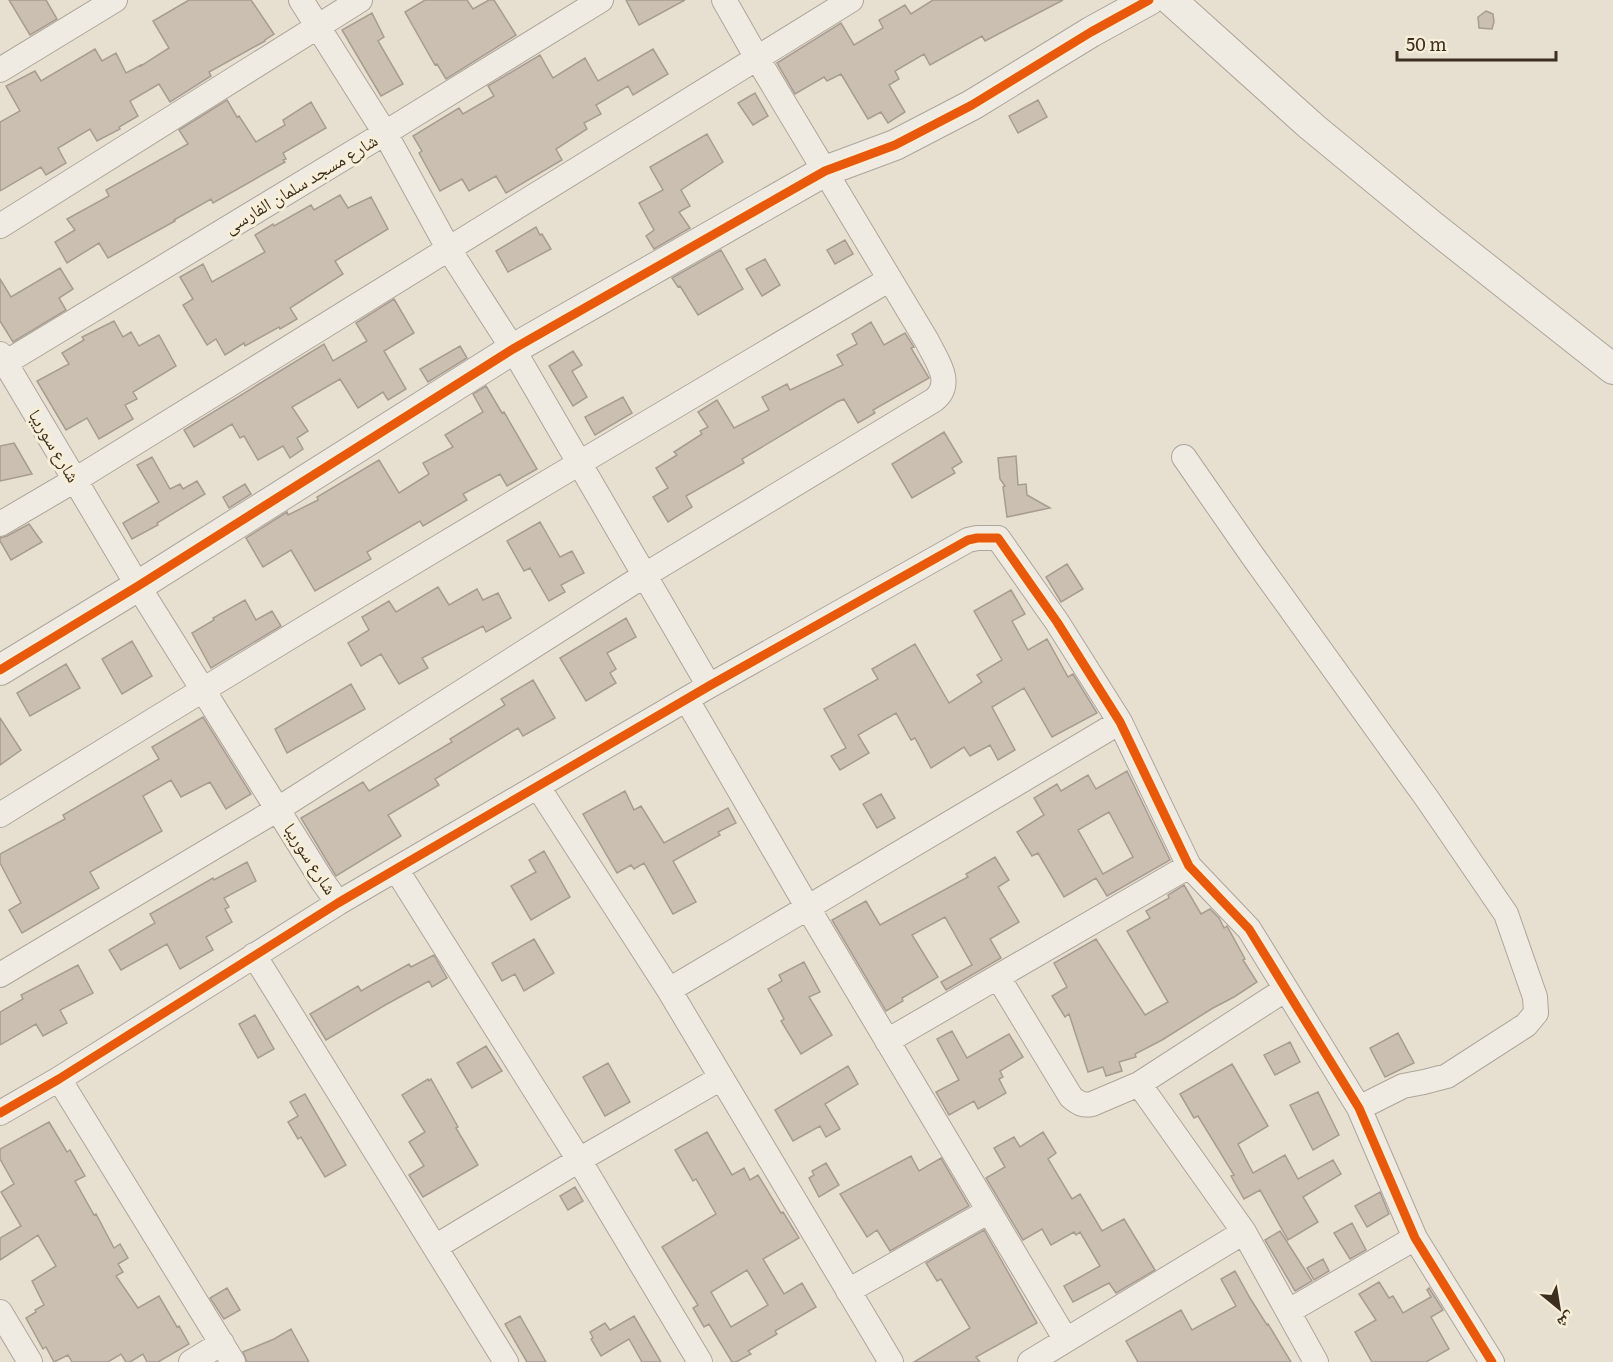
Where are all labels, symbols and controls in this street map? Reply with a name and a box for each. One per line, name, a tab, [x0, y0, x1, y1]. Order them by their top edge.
scale bar	[1397, 24, 1556, 62]
text: 50 m	[1406, 30, 1447, 57]
street label: شارع مسجد سلمان الفارسى	[218, 126, 382, 239]
street label: شارع سوريبا	[23, 404, 88, 487]
street label: شارع سوريبا	[278, 817, 345, 900]
north arrow	[1529, 1278, 1589, 1338]
text: ش	[1554, 1307, 1580, 1337]

